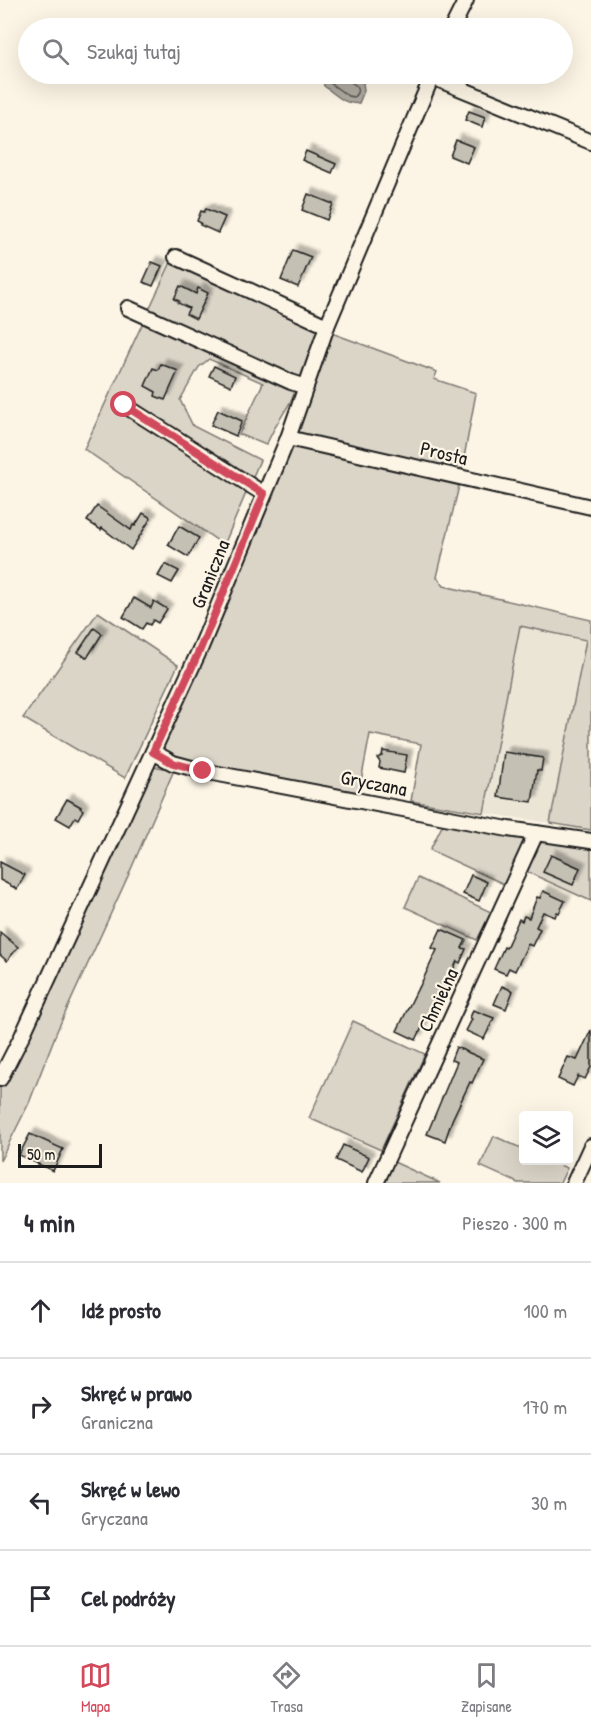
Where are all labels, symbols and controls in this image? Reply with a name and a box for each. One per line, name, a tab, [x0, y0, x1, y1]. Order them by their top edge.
search box	[18, 18, 573, 84]
icon: search	[39, 35, 72, 68]
text: Szukaj tutaj	[87, 36, 181, 66]
route start	[110, 391, 136, 417]
street label: Prosta	[418, 434, 471, 471]
street label: Graniczna	[184, 535, 236, 612]
route end	[189, 757, 215, 783]
street label: Gryczana	[339, 763, 410, 802]
street label: Chmielna	[411, 963, 464, 1036]
map controls	[519, 1111, 573, 1165]
button: layers	[519, 1111, 573, 1165]
scale bar	[18, 1141, 102, 1168]
text: 50 m	[27, 1143, 56, 1165]
text: 4 min	[24, 1205, 75, 1240]
text: Pieszo · 300 m	[462, 1209, 567, 1236]
icon: ahead	[24, 1294, 57, 1327]
text: Idź prosto	[81, 1295, 161, 1325]
text: 100 m	[524, 1297, 567, 1324]
text: Skręć w prawo	[81, 1378, 192, 1408]
icon: right	[24, 1390, 57, 1423]
text: 170 m	[523, 1393, 567, 1420]
text: Graniczna	[81, 1408, 153, 1435]
text: Skręć w lewo	[81, 1474, 180, 1504]
icon: left	[24, 1486, 57, 1519]
text: 30 m	[531, 1489, 567, 1516]
text: Gryczana	[81, 1504, 148, 1531]
icon: arrive	[24, 1582, 57, 1615]
text: Cel podróży	[81, 1583, 176, 1613]
tab: Mapa	[79, 1659, 112, 1717]
tab: Trasa	[270, 1659, 303, 1717]
tab: Zapisane	[461, 1659, 512, 1717]

